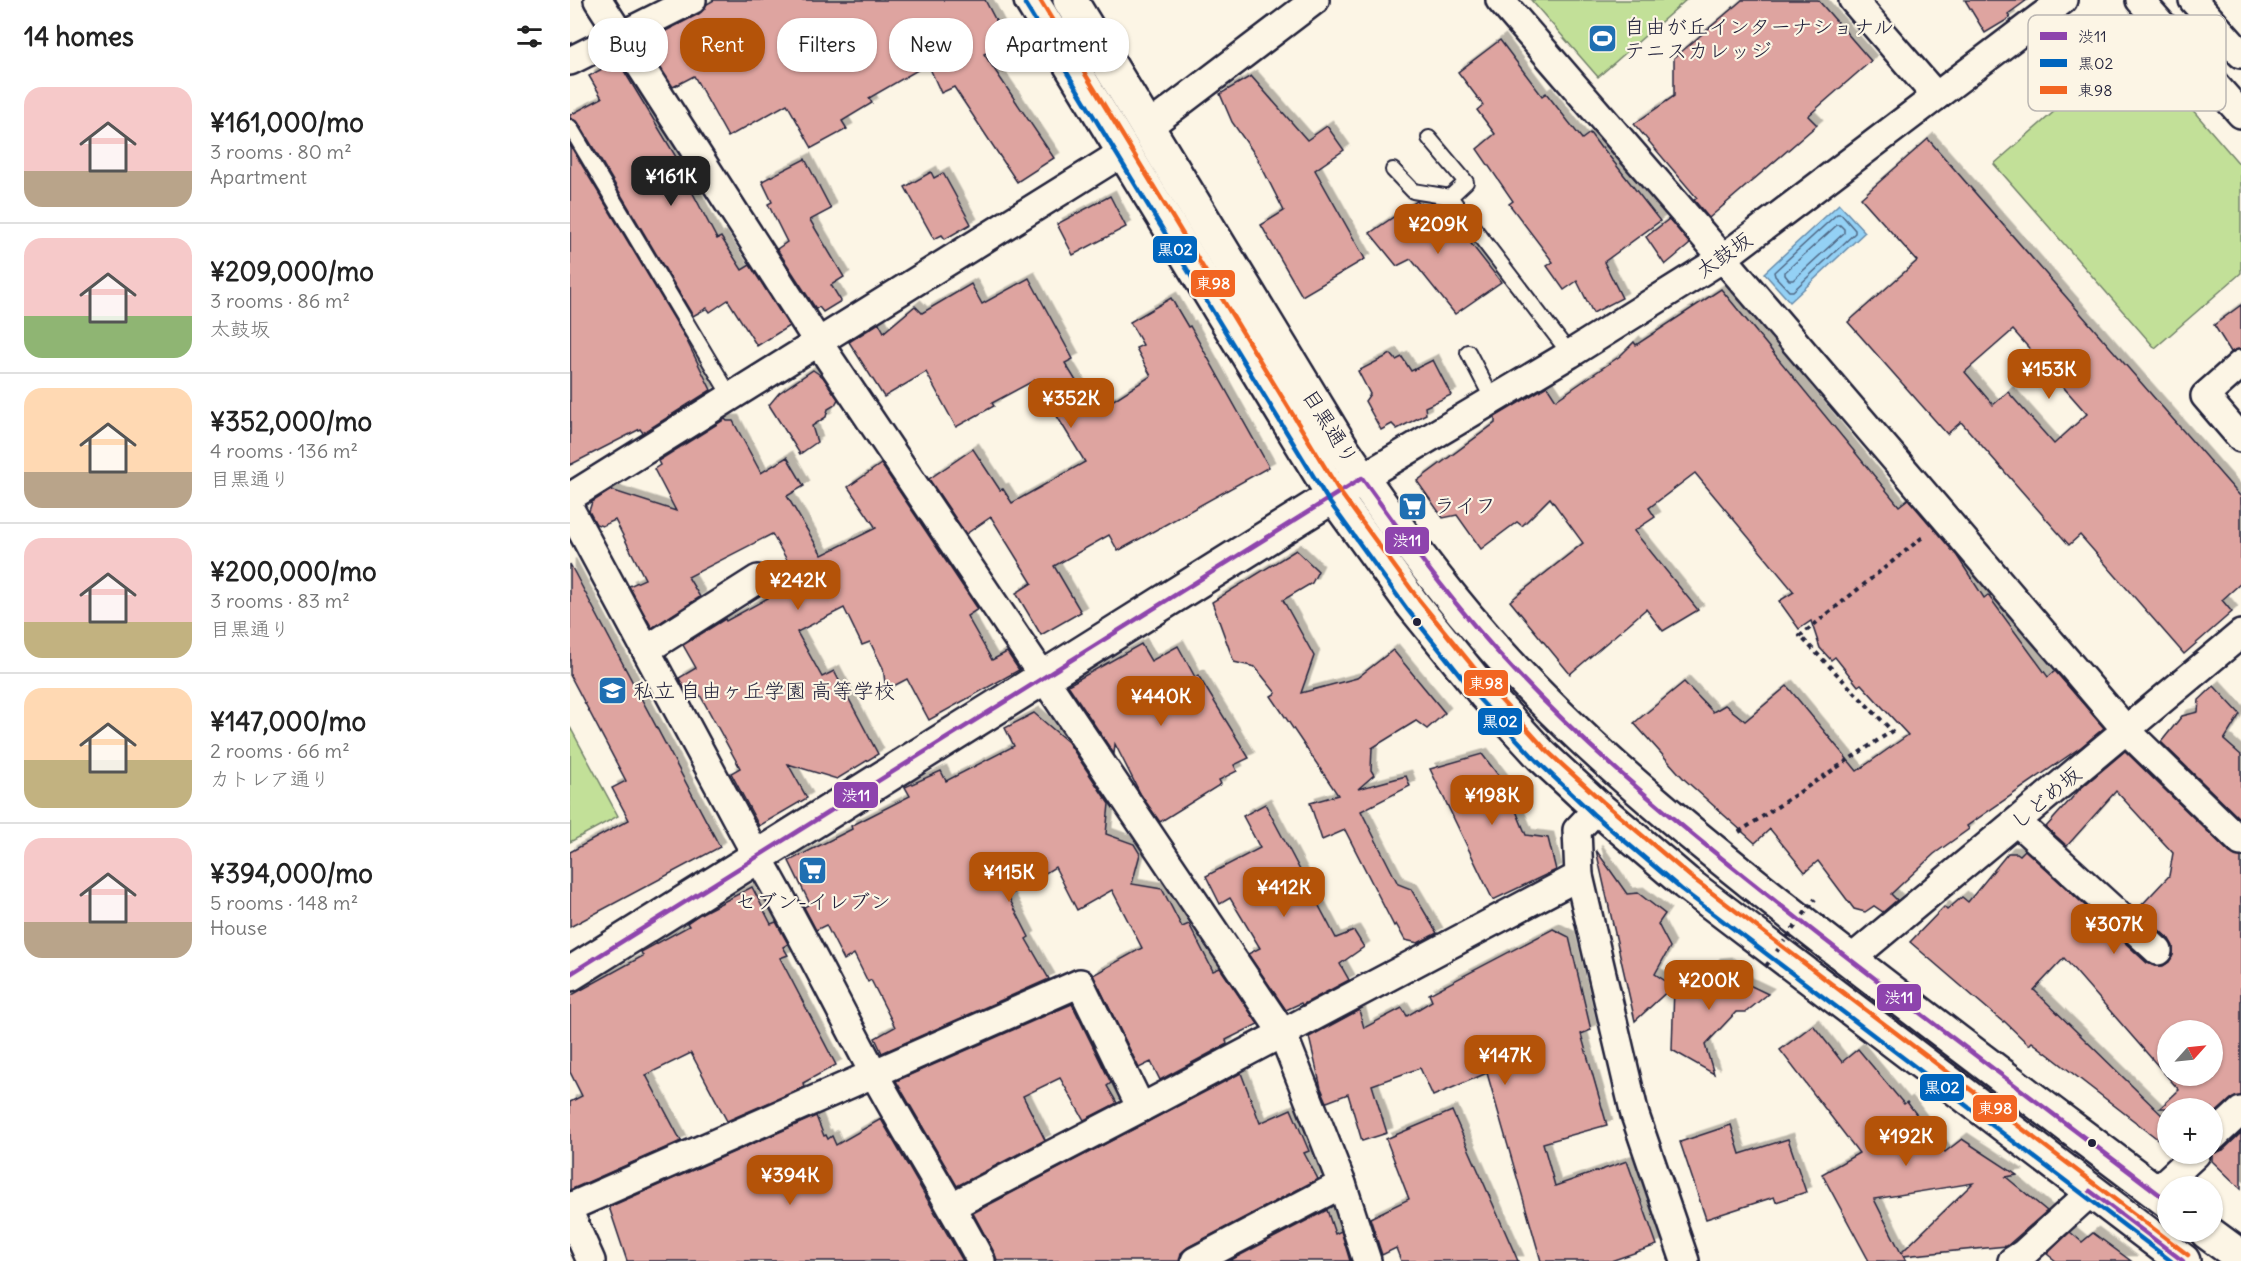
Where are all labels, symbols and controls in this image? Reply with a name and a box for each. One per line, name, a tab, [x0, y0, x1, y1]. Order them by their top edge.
place label: 自由が丘インターナショナル テニスカレッジ	[1624, 13, 1894, 64]
legend	[2028, 15, 2226, 111]
chip: Buy	[588, 18, 668, 72]
chip: Rent	[680, 18, 765, 72]
chip: Filters	[777, 18, 877, 72]
chip: New	[889, 18, 973, 72]
chip: Apartment	[985, 18, 1129, 72]
text: 14 homes	[24, 20, 134, 53]
icon: filters	[513, 20, 546, 53]
sports icon: 自由が丘インターナショナル テニスカレッジ	[1587, 23, 1619, 55]
text: 渋11	[2078, 26, 2107, 46]
text: 黒02	[2078, 53, 2114, 73]
text: 東98	[2078, 80, 2112, 100]
text: ¥161,000/mo	[210, 106, 364, 139]
icon: home	[72, 111, 144, 183]
text: 3 rooms · 80 m²	[210, 139, 352, 164]
pin: ¥161K	[629, 156, 713, 207]
text: ¥161K	[645, 163, 697, 188]
text: Apartment	[210, 164, 307, 189]
pin: ¥209K	[1396, 204, 1480, 255]
text: ¥209K	[1408, 211, 1468, 236]
street label: 太鼓坂	[1690, 225, 1757, 284]
line badge: 黒02	[1152, 235, 1198, 264]
text: 黒02	[1157, 239, 1193, 259]
text: ¥209,000/mo	[210, 255, 374, 288]
icon: home	[72, 262, 144, 334]
line badge: 東98	[1190, 269, 1236, 298]
text: 東98	[1196, 273, 1230, 293]
text: 3 rooms · 86 m²	[210, 288, 350, 313]
text: 太鼓坂	[210, 316, 270, 341]
pin: ¥153K	[2007, 349, 2091, 400]
text: ¥153K	[2022, 356, 2076, 381]
pin: ¥352K	[1029, 378, 1113, 429]
street label: 目黒通り	[1297, 384, 1364, 470]
text: ¥352K	[1042, 385, 1100, 410]
text: ¥352,000/mo	[210, 405, 372, 438]
icon: home	[72, 412, 144, 484]
text: 4 rooms · 136 m²	[210, 438, 358, 463]
text: 目黒通り	[210, 466, 290, 491]
supermarket icon: ライフ	[1397, 490, 1429, 522]
place label: ライフ	[1434, 492, 1496, 519]
line badge: 渋11	[1384, 526, 1430, 555]
text: 渋11	[1393, 530, 1421, 550]
text: ¥200,000/mo	[210, 555, 377, 588]
pin: ¥242K	[756, 560, 840, 611]
icon: home	[72, 562, 144, 634]
text: ¥242K	[769, 567, 827, 592]
text: 3 rooms · 83 m²	[210, 588, 350, 613]
text: 目黒通り	[210, 616, 290, 641]
unlabelled marker	[1411, 616, 1423, 628]
line badge: 東98	[1463, 669, 1509, 697]
text: 東98	[1469, 673, 1503, 693]
school or university icon: 私立 自由ヶ丘学園 高等学校	[596, 675, 628, 707]
pin: ¥440K	[1119, 676, 1203, 727]
place label: 私立 自由ヶ丘学園 高等学校	[633, 677, 895, 704]
text: ¥440K	[1131, 683, 1191, 708]
text: ¥147,000/mo	[210, 705, 366, 738]
line badge: 黒02	[1477, 707, 1523, 736]
text: 黒02	[1482, 711, 1518, 731]
icon: home	[72, 712, 144, 784]
text: 2 rooms · 66 m²	[210, 738, 350, 763]
street label: しどめ坂	[2005, 760, 2087, 835]
text: カトレア通り	[210, 766, 330, 791]
pin: ¥198K	[1450, 775, 1534, 826]
line badge: 渋11	[833, 781, 879, 809]
text: ¥198K	[1464, 782, 1520, 807]
text: 渋11	[842, 785, 870, 805]
pin: ¥115K	[967, 852, 1051, 903]
supermarket icon: セブン-イレブン	[797, 855, 829, 887]
text: ¥394,000/mo	[210, 857, 373, 890]
text: ¥115K	[983, 859, 1035, 884]
icon: home	[72, 862, 144, 934]
pin: ¥412K	[1242, 867, 1326, 918]
text: ¥412K	[1257, 874, 1311, 899]
place label: セブン-イレブン	[735, 888, 891, 915]
text: 5 rooms · 148 m²	[210, 890, 358, 915]
pin: ¥307K	[2072, 904, 2156, 955]
text: ¥307K	[2085, 911, 2143, 936]
text: House	[210, 915, 267, 940]
pin: ¥200K	[1667, 960, 1751, 1011]
text: ¥200K	[1678, 967, 1740, 992]
line badge: 渋11	[1876, 983, 1922, 1012]
text: 渋11	[1885, 987, 1913, 1007]
north arrow	[2157, 1020, 2223, 1086]
map controls	[2157, 1020, 2223, 1242]
pin: ¥147K	[1463, 1035, 1547, 1086]
text: ¥147K	[1478, 1042, 1532, 1067]
line badge: 黒02	[1919, 1073, 1965, 1102]
text: 黒02	[1924, 1077, 1960, 1097]
line badge: 東98	[1972, 1094, 2018, 1123]
text: 東98	[1978, 1098, 2012, 1118]
button: +	[2157, 1098, 2223, 1164]
pin: ¥192K	[1864, 1116, 1948, 1167]
text: ¥192K	[1879, 1123, 1933, 1148]
unlabelled marker	[2086, 1137, 2098, 1149]
pin: ¥394K	[748, 1155, 832, 1206]
text: ¥394K	[761, 1162, 819, 1187]
button: −	[2157, 1176, 2223, 1242]

